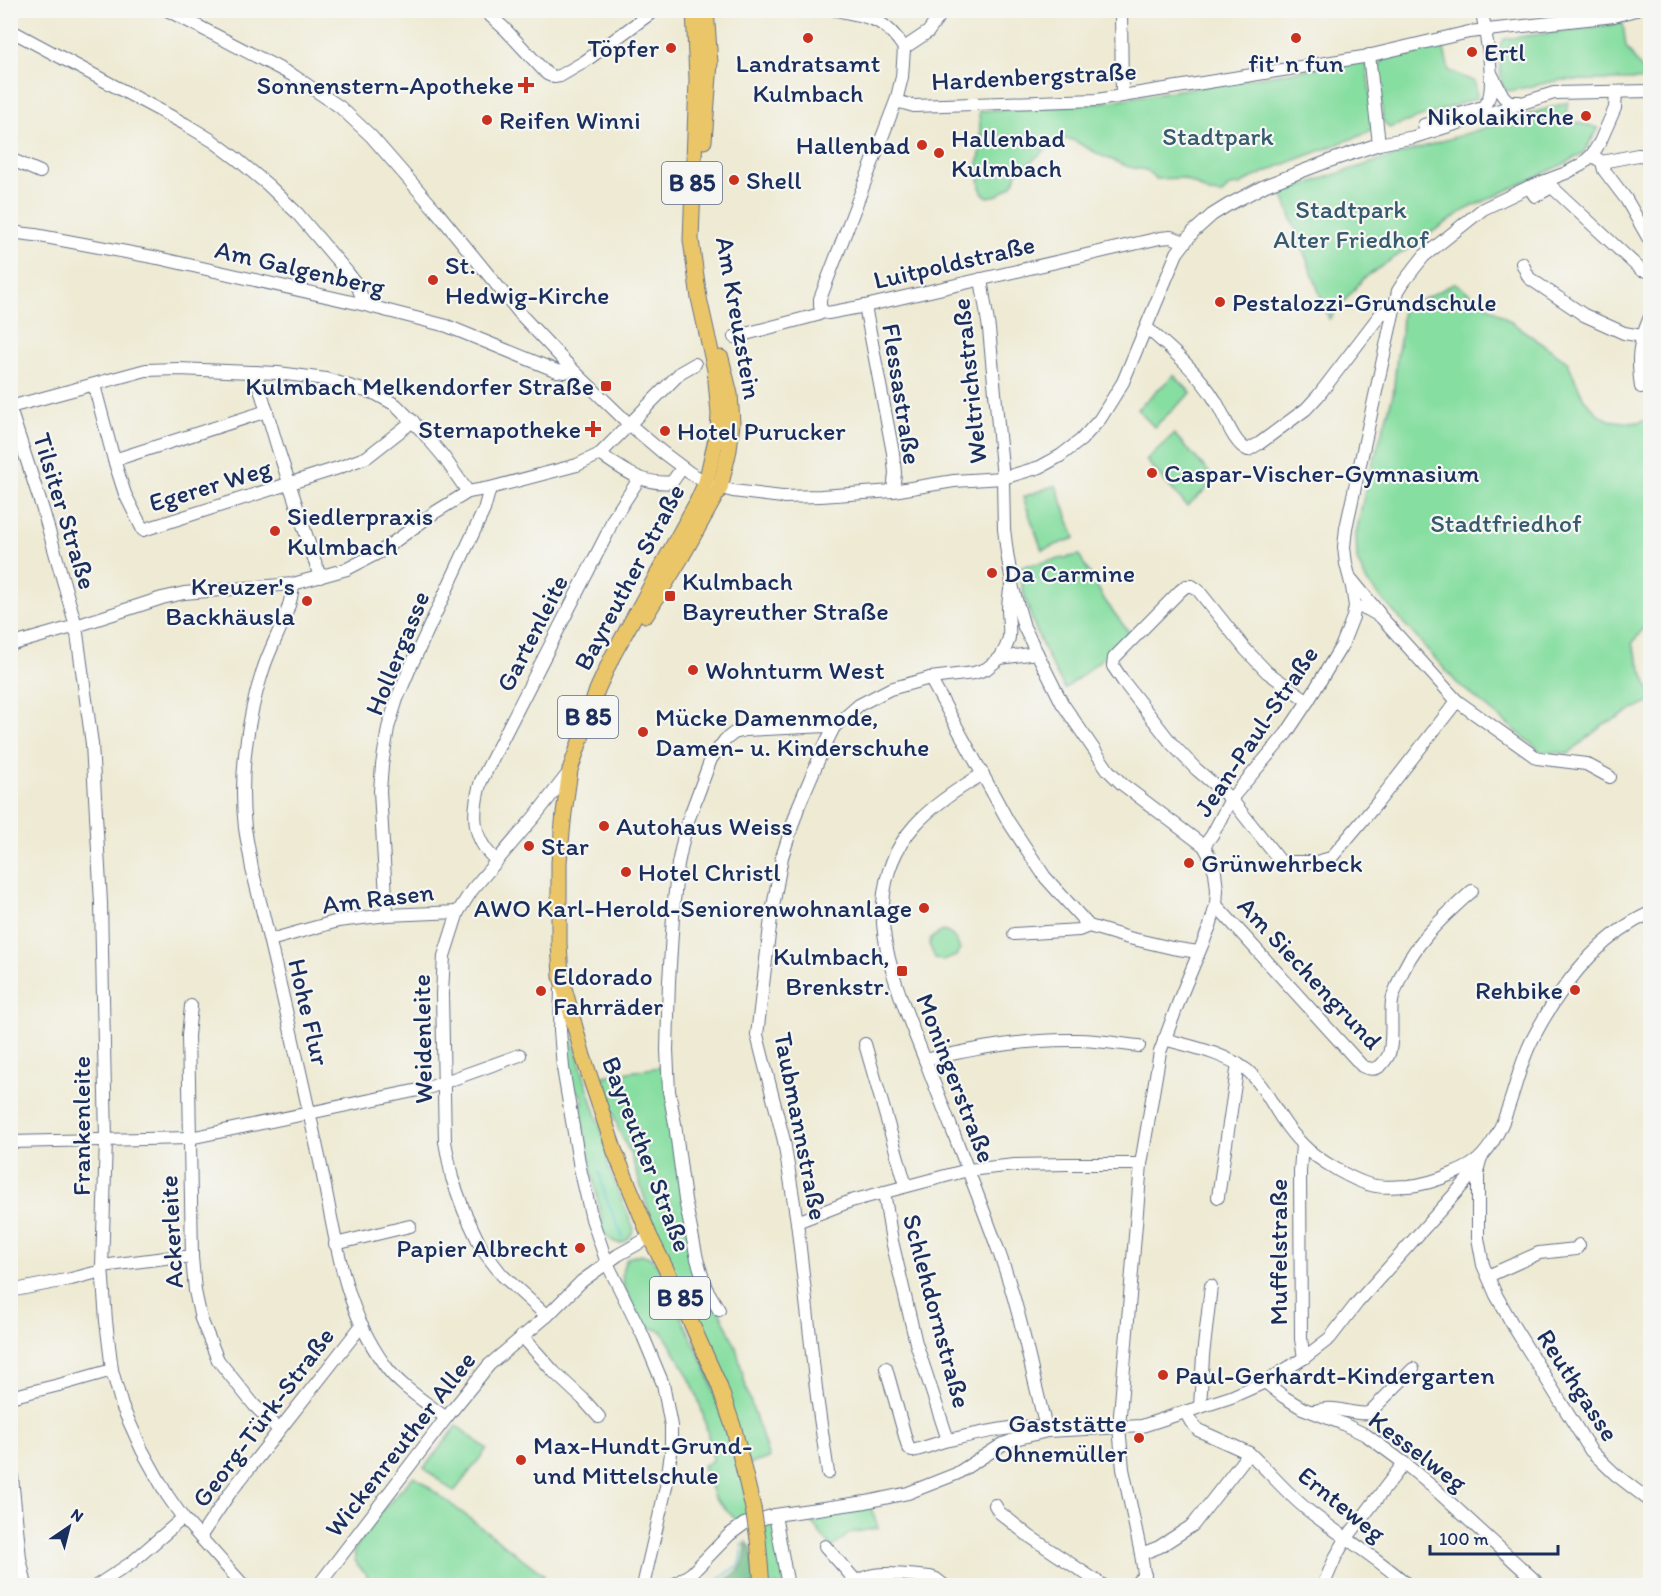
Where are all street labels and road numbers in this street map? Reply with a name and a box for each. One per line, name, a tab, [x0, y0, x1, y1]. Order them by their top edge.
street label: Hardenbergstraße	[931, 55, 1137, 97]
road number: B 85	[662, 162, 722, 204]
street label: Luitpoldstraße	[870, 228, 1038, 296]
street label: Am Galgenberg	[212, 233, 389, 303]
street label: Am Kreuzstein	[709, 234, 769, 402]
street label: Weltrichstraße	[944, 297, 994, 465]
street label: Flessastraße	[875, 321, 929, 467]
street label: Tilsiter Straße	[26, 429, 104, 593]
street label: Egerer Weg	[145, 451, 276, 519]
street label: Bayreuther Straße	[566, 478, 692, 676]
street label: Gartenleite	[489, 569, 575, 697]
street label: Hollergasse	[358, 586, 436, 720]
street label: Jean-Paul-Straße	[1187, 639, 1325, 823]
road number: B 85	[558, 696, 618, 738]
street label: Am Rasen	[320, 875, 436, 921]
street label: Am Siechengrund	[1231, 890, 1389, 1056]
street label: Hohe Flur	[281, 955, 337, 1069]
street label: Weidenleite	[405, 974, 439, 1104]
street label: Moningerstraße	[909, 989, 1003, 1167]
street label: Taubmannstraße	[767, 1029, 835, 1223]
street label: Bayreuther Straße	[595, 1052, 699, 1256]
street label: Frankenleite	[65, 1056, 97, 1196]
street label: Ackerleite	[152, 1175, 190, 1289]
street label: Muffelstraße	[1262, 1179, 1294, 1325]
street label: Schlehdornstraße	[896, 1211, 978, 1411]
road number: B 85	[650, 1277, 710, 1319]
street label: Georg-Türk-Straße	[185, 1321, 341, 1513]
street label: Reuthgasse	[1530, 1323, 1626, 1447]
street label: Wickenreuther Allee	[317, 1345, 483, 1543]
street label: Kesselweg	[1362, 1404, 1474, 1499]
street label: Ernteweg	[1292, 1459, 1393, 1550]

